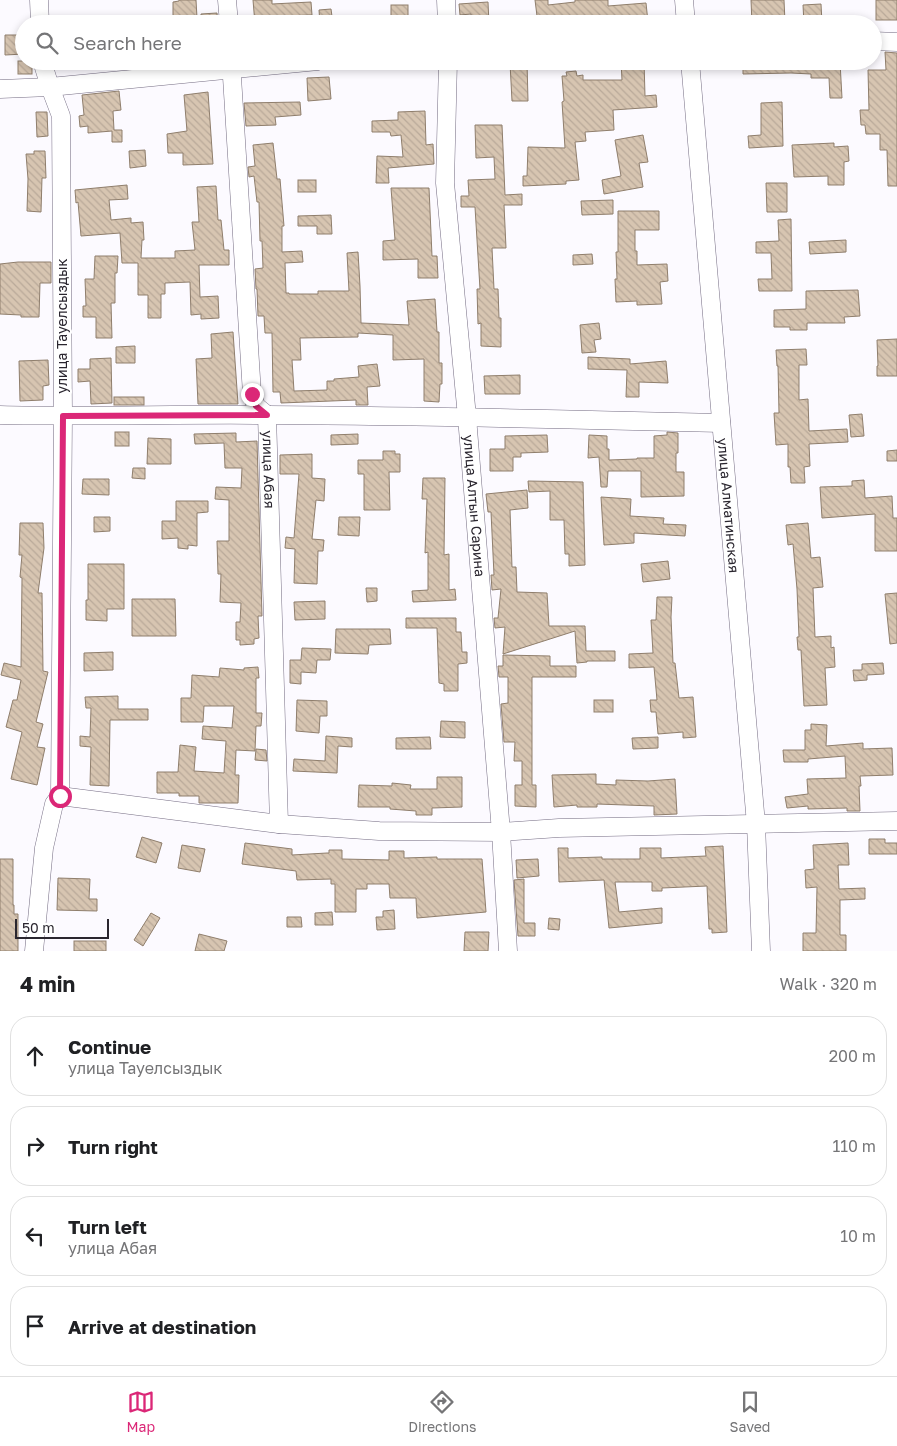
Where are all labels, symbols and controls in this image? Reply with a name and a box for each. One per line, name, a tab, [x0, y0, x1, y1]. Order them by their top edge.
search box	[15, 15, 882, 70]
icon: search	[33, 29, 61, 57]
text: Search here	[73, 31, 182, 54]
street label: улица Тауелсыздык	[53, 258, 70, 394]
route end	[241, 383, 264, 406]
street label: улица Абая	[259, 430, 279, 509]
street label: улица Алтын Сарина	[460, 434, 489, 577]
street label: улица Алматинская	[715, 437, 743, 574]
route start	[49, 785, 72, 808]
scale bar	[15, 916, 109, 939]
text: 50 m	[22, 919, 55, 936]
text: 4 min	[20, 971, 75, 997]
text: Walk · 320 m	[780, 974, 877, 994]
text: Continue	[68, 1035, 151, 1058]
icon: ahead	[21, 1042, 49, 1070]
text: 200 m	[829, 1046, 876, 1066]
text: улица Тауелсыздык	[68, 1058, 223, 1078]
icon: right	[21, 1132, 49, 1160]
text: Turn right	[68, 1135, 158, 1158]
text: 110 m	[832, 1136, 876, 1156]
text: Turn left	[68, 1215, 147, 1238]
icon: left	[21, 1222, 49, 1250]
text: 10 m	[840, 1226, 876, 1246]
text: улица Абая	[68, 1238, 157, 1258]
icon: arrive	[21, 1312, 49, 1340]
text: Arrive at destination	[68, 1315, 256, 1338]
tab: Map	[127, 1388, 155, 1435]
tab: Directions	[408, 1388, 477, 1435]
tab: Saved	[730, 1388, 770, 1435]

